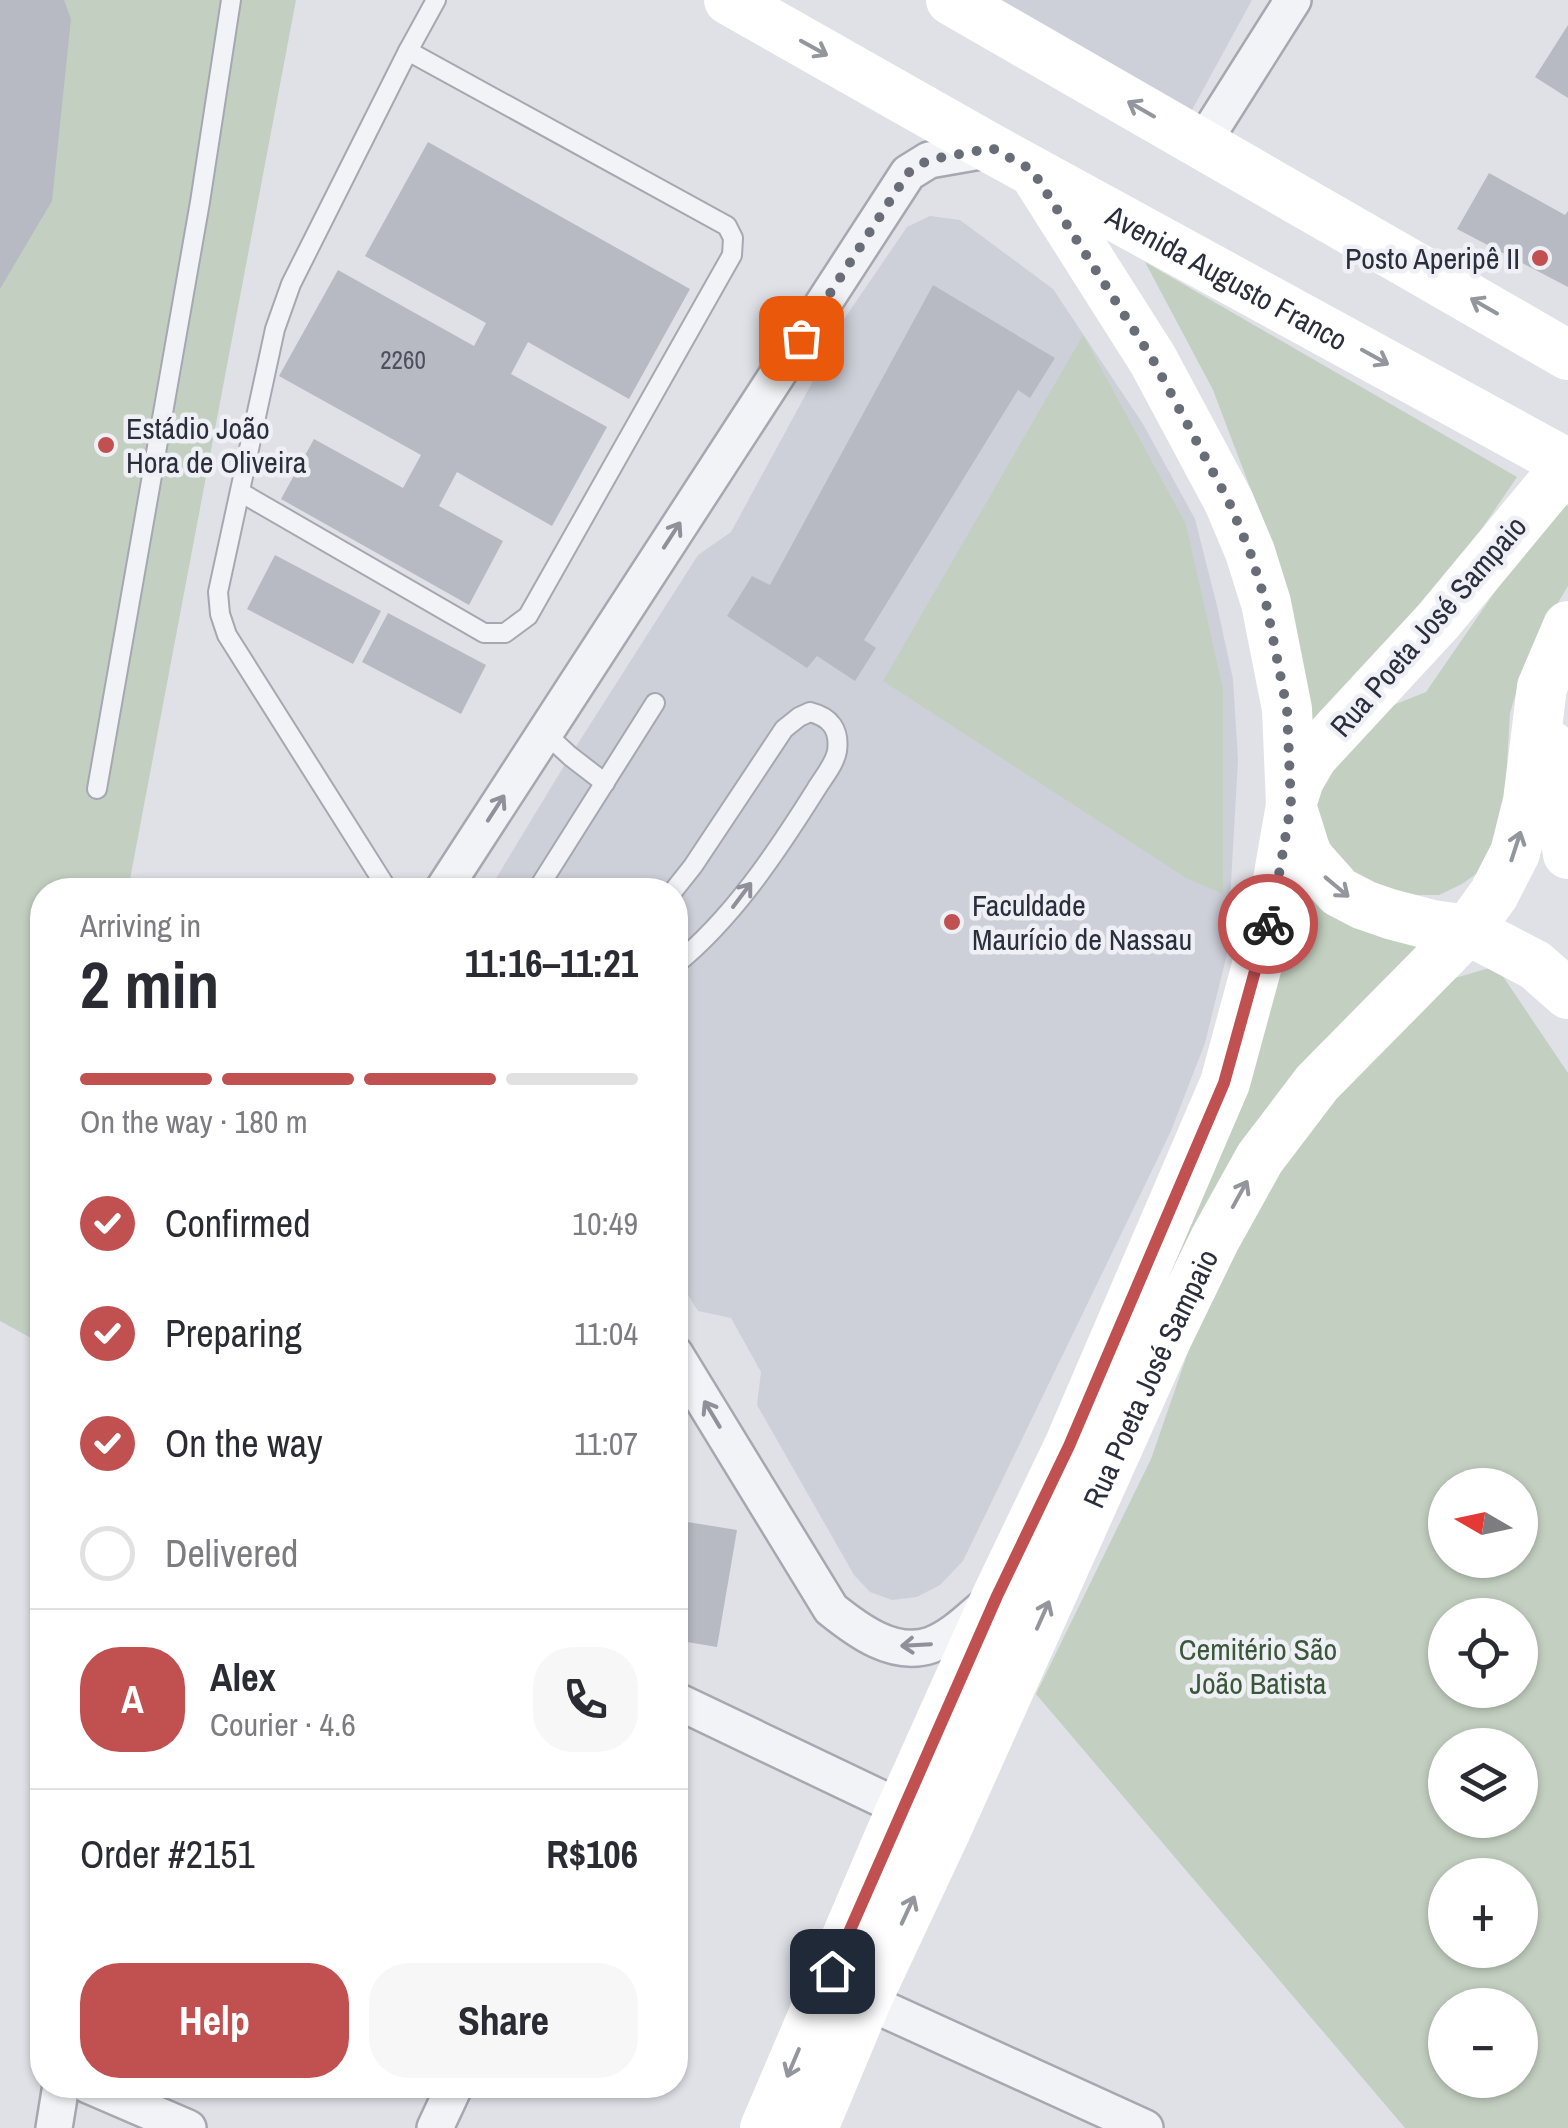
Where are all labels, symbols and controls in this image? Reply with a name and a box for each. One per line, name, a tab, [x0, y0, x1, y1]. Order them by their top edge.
one-way arrow	[799, 38, 828, 58]
one-way arrow	[1128, 99, 1156, 119]
street label: Avenida Augusto Franco	[1098, 195, 1355, 360]
place label: Posto Aperipê II	[1345, 238, 1520, 278]
marker: Posto Aperipê II	[1529, 247, 1551, 269]
pin	[759, 296, 844, 381]
one-way arrow	[1469, 296, 1499, 316]
icon: bag	[774, 311, 829, 366]
house number: 2260	[380, 343, 426, 377]
one-way arrow	[1359, 347, 1389, 367]
place label: Estádio João Hora de Oliveira	[126, 408, 307, 482]
marker: Estádio João Hora de Oliveira	[95, 434, 117, 456]
street label: Rua Poeta José Sampaio	[1321, 507, 1535, 745]
one-way arrow	[662, 522, 683, 550]
one-way arrow	[485, 794, 506, 823]
one-way arrow	[1508, 831, 1526, 862]
courier	[1218, 874, 1318, 974]
one-way arrow	[1324, 876, 1350, 898]
one-way arrow	[731, 882, 752, 909]
place label: Faculdade Maurício de Nassau	[972, 885, 1192, 959]
icon: bike	[1241, 897, 1296, 952]
text: Arriving in	[80, 904, 201, 947]
marker: Faculdade Maurício de Nassau	[941, 911, 963, 933]
text: 11:16–11:21	[465, 938, 638, 989]
text: 2 min	[80, 941, 219, 1028]
text: On the way · 180 m	[80, 1100, 308, 1143]
one-way arrow	[1230, 1179, 1250, 1209]
icon: check	[80, 1196, 135, 1251]
text: Confirmed	[165, 1198, 310, 1249]
text: 10:49	[572, 1202, 638, 1245]
street label: Rua Poeta José Sampaio	[1073, 1242, 1227, 1514]
icon: check	[80, 1306, 135, 1361]
text: Preparing	[165, 1308, 302, 1359]
text: 11:04	[574, 1312, 638, 1355]
one-way arrow	[701, 1400, 722, 1428]
icon: check	[80, 1416, 135, 1471]
text: On the way	[165, 1418, 323, 1469]
text: 11:07	[574, 1422, 638, 1465]
north arrow	[1428, 1468, 1538, 1578]
map controls	[1428, 1468, 1538, 2098]
text: Delivered	[165, 1528, 298, 1579]
button: locate	[1428, 1598, 1538, 1708]
one-way arrow	[1035, 1600, 1053, 1631]
park label: Cemitério São João Batista	[1179, 1629, 1337, 1703]
one-way arrow	[900, 1635, 933, 1654]
button: phone	[533, 1647, 638, 1752]
text: Alex	[210, 1652, 276, 1703]
text: A	[121, 1674, 144, 1725]
text: Courier · 4.6	[210, 1703, 356, 1746]
button: layers	[1428, 1728, 1538, 1838]
text: Order #2151	[80, 1829, 255, 1880]
text: R$106	[546, 1829, 638, 1880]
button: +	[1428, 1858, 1538, 1968]
one-way arrow	[900, 1896, 918, 1926]
pin	[790, 1929, 875, 2014]
icon: home	[805, 1944, 860, 1999]
button: Help	[80, 1963, 349, 2078]
button: Share	[369, 1963, 638, 2078]
button: −	[1428, 1988, 1538, 2098]
one-way arrow	[783, 2047, 801, 2078]

